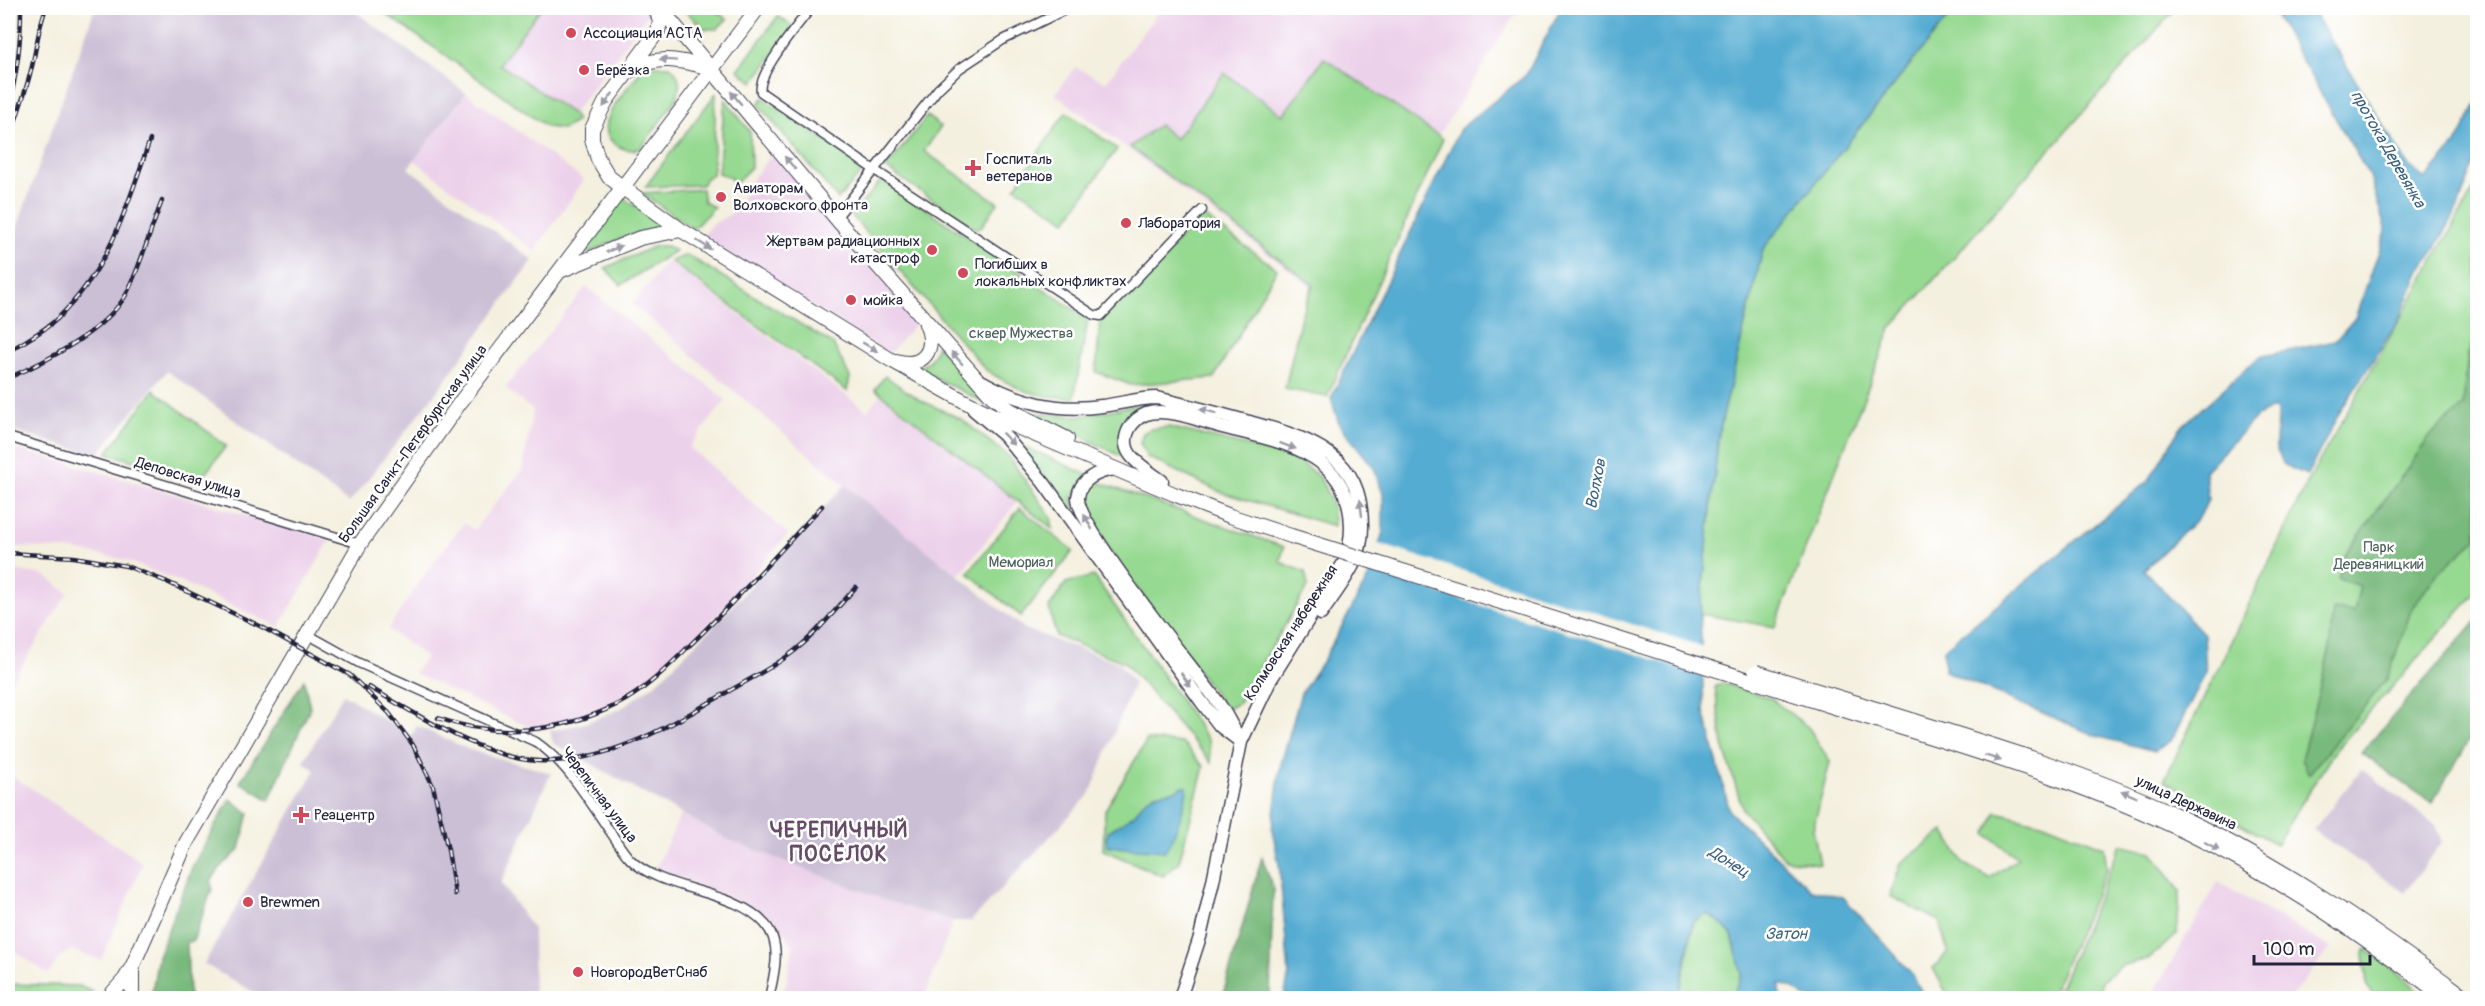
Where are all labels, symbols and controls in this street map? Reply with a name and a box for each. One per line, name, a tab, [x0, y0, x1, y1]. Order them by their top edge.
place label: Ассоциация АСТА	[583, 24, 703, 43]
marker: Ассоциация АСТА	[564, 26, 578, 40]
one-way arrow	[659, 56, 678, 65]
place label: Берёзка	[596, 61, 650, 80]
marker: Берёзка	[577, 63, 591, 77]
water label: протока Деревянка	[2346, 87, 2430, 213]
one-way arrow	[602, 91, 614, 107]
one-way arrow	[730, 91, 743, 106]
place label: Госпиталь ветеранов	[986, 150, 1053, 186]
one-way arrow	[783, 155, 796, 171]
marker: Госпиталь ветеранов	[964, 159, 982, 177]
place label: Авиаторам Волховского фронта	[733, 179, 868, 215]
marker: Авиаторам Волховского фронта	[714, 190, 728, 204]
place label: Лаборатория	[1137, 214, 1221, 233]
marker: Лаборатория	[1119, 216, 1133, 230]
place label: Жертвам радиационных катастроф	[767, 232, 920, 268]
one-way arrow	[696, 239, 712, 250]
marker: Жертвам радиационных катастроф	[925, 243, 939, 257]
one-way arrow	[605, 244, 623, 253]
place label: Погибших в локальных конфликтах	[975, 255, 1127, 291]
marker: Погибших в локальных конфликтах	[956, 266, 970, 280]
place label: мойка	[863, 291, 903, 310]
marker: мойка	[844, 293, 858, 307]
park label: сквер Мужества	[969, 324, 1073, 343]
street label: Большая Санкт-Петербургская улица	[335, 341, 491, 547]
one-way arrow	[862, 342, 879, 352]
one-way arrow	[951, 351, 964, 366]
one-way arrow	[1198, 405, 1217, 415]
one-way arrow	[1001, 432, 1015, 447]
one-way arrow	[1279, 442, 1297, 451]
street label: Деповская улица	[132, 453, 243, 503]
water label: Волхов	[1581, 456, 1611, 511]
one-way arrow	[1356, 498, 1365, 517]
one-way arrow	[1082, 514, 1093, 530]
park label: Парк Деревяницкий	[2333, 538, 2424, 574]
park label: Мемориал	[989, 553, 1053, 572]
street label: Колмовская набережная	[1240, 562, 1342, 704]
one-way arrow	[1180, 672, 1192, 688]
street label: Черепичная улица	[557, 743, 641, 847]
one-way arrow	[1984, 753, 2002, 763]
street label: улица Державина	[2132, 771, 2240, 835]
one-way arrow	[2119, 789, 2137, 799]
marker: Реацентр	[292, 806, 310, 824]
place label: Реацентр	[314, 806, 375, 825]
district label: ЧЕРЕПИЧНЫЙ ПОСЁЛОК	[770, 817, 908, 868]
water label: Донец	[1704, 841, 1753, 882]
one-way arrow	[2204, 841, 2221, 851]
place label: Brewmen	[260, 893, 320, 912]
marker: Brewmen	[241, 895, 255, 909]
water label: Затон	[1765, 924, 1809, 944]
scale bar	[2254, 928, 2370, 966]
text: 100 m	[2263, 938, 2315, 961]
place label: НовгородВетСнаб	[590, 963, 708, 982]
marker: НовгородВетСнаб	[571, 965, 585, 979]

